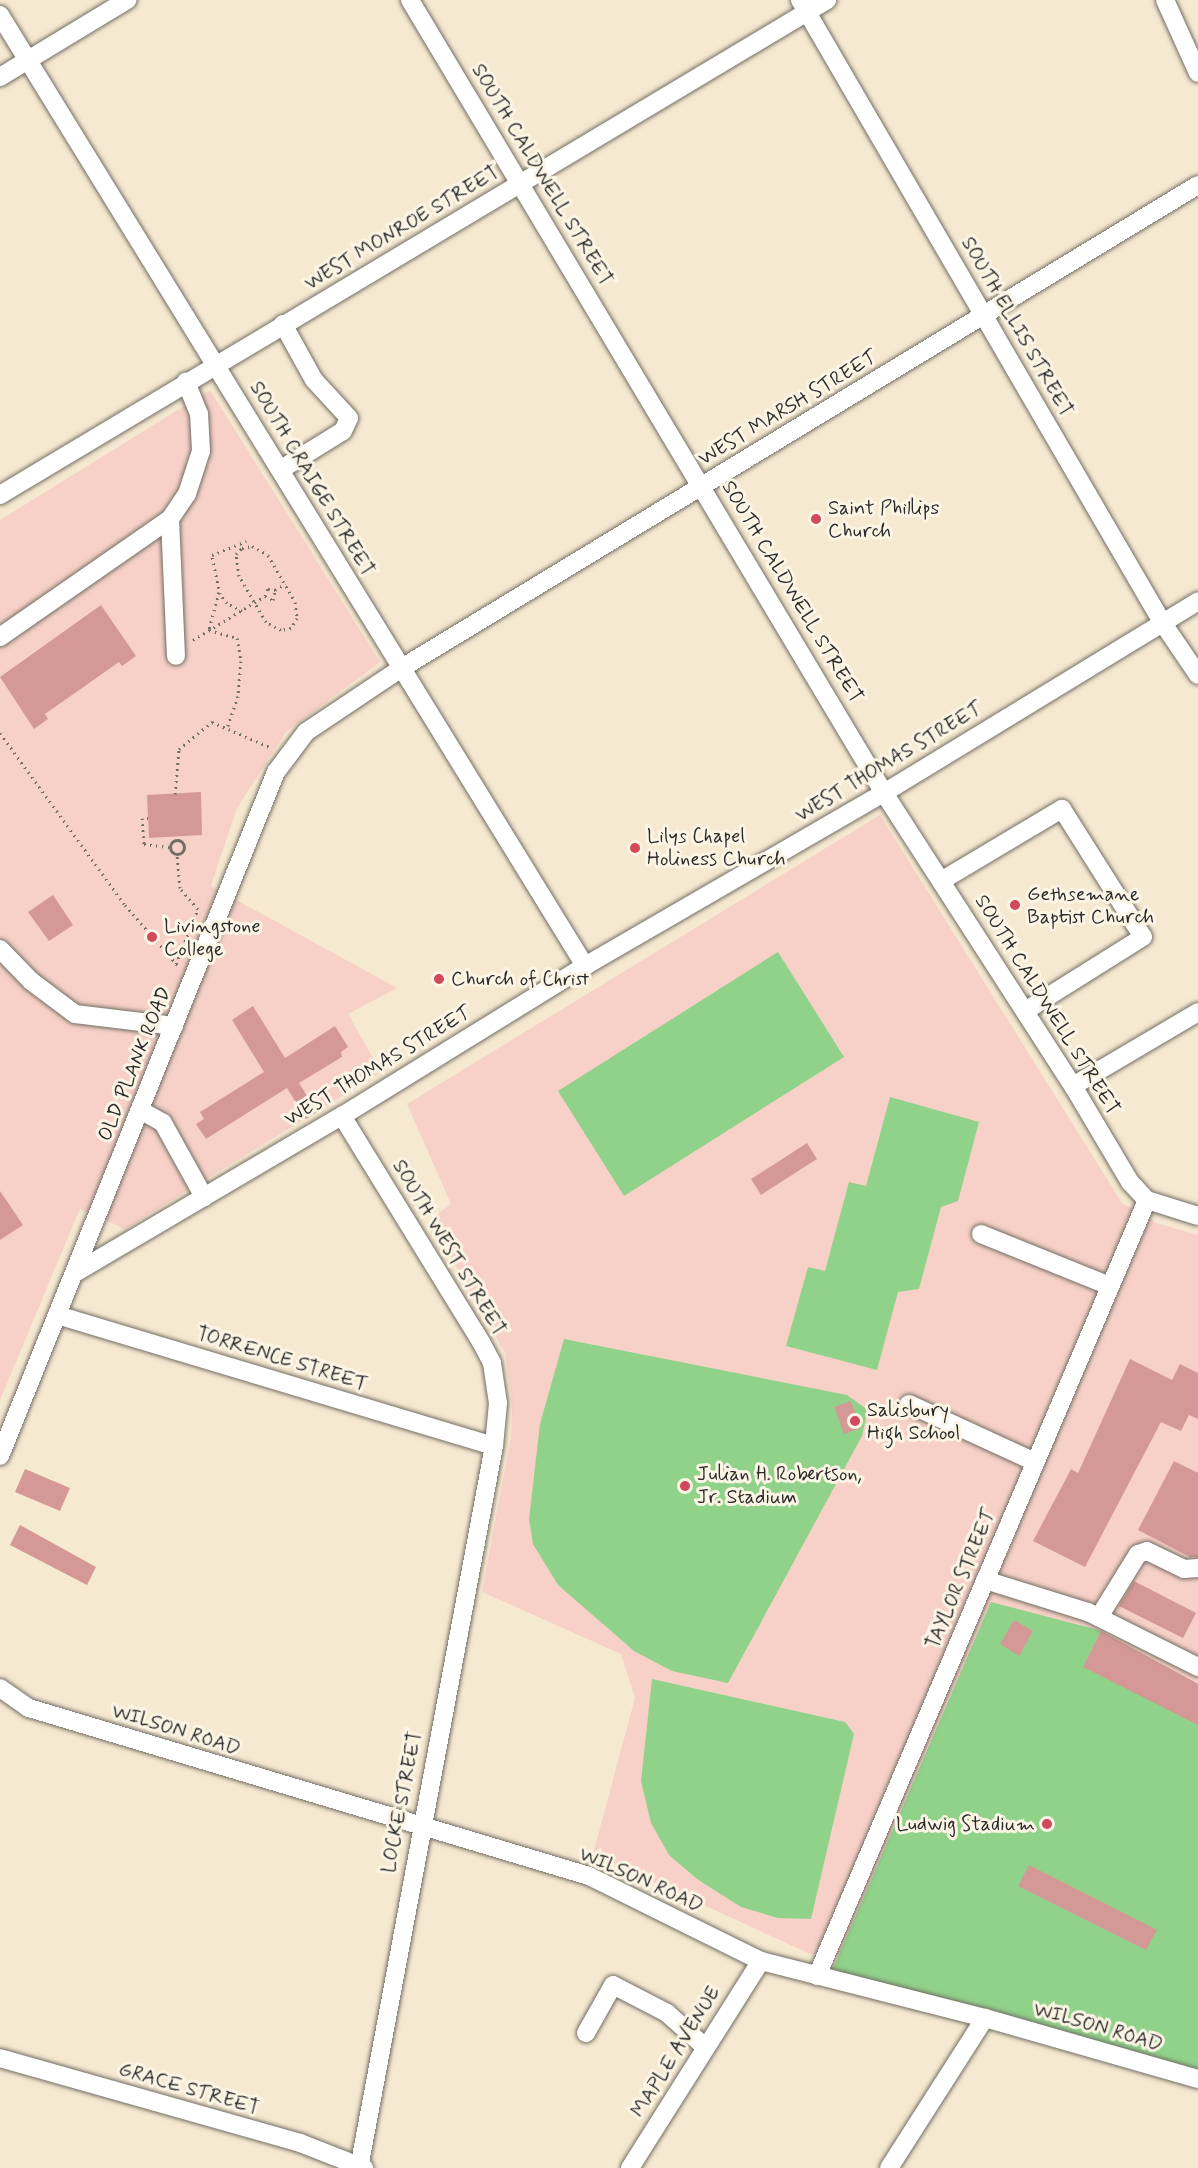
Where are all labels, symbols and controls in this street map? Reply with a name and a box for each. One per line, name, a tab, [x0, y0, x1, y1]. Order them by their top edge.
street label: SOUTH CALDWELL STREET	[466, 60, 618, 290]
street label: WEST MONROE STREET	[300, 160, 504, 296]
street label: SOUTH ELLIS STREET	[955, 232, 1079, 422]
street label: WEST MARSH STREET	[694, 345, 882, 471]
street label: SOUTH CRAIGE STREET	[244, 377, 380, 581]
street label: SOUTH CALDWELL STREET	[716, 477, 868, 707]
place label: Saint Phillips Church	[828, 496, 940, 543]
marker: Saint Phillips Church	[809, 512, 823, 526]
street label: WEST THOMAS STREET	[791, 696, 987, 828]
place label: Lilys Chapel Holiness Church	[647, 825, 786, 872]
marker: Lilys Chapel Holiness Church	[628, 841, 642, 855]
place label: Gethsemane Baptist Church	[1027, 882, 1154, 929]
street label: SOUTH CALDWELL STREET	[969, 891, 1125, 1119]
marker: Gethsemane Baptist Church	[1008, 898, 1022, 912]
place label: Livingstone College	[164, 914, 260, 961]
marker: Livingstone College	[145, 930, 159, 944]
place label: Church of Christ	[451, 967, 595, 991]
marker: Church of Christ	[432, 972, 446, 986]
street label: OLD PLANK ROAD	[93, 984, 177, 1144]
street label: WEST THOMAS STREET	[280, 1000, 476, 1132]
street label: SOUTH WEST STREET	[387, 1156, 511, 1340]
street label: TORRENCE STREET	[192, 1321, 372, 1397]
place label: Salisbury High School	[867, 1398, 960, 1445]
marker: Salisbury High School	[848, 1414, 862, 1428]
place label: Julian H. Robertson, Jr. Stadium	[697, 1462, 863, 1509]
marker: Julian H. Robertson, Jr. Stadium	[678, 1479, 692, 1493]
street label: TAYLOR STREET	[920, 1505, 1002, 1653]
street label: WILSON ROAD	[109, 1699, 243, 1761]
street label: LOCKE STREET	[376, 1729, 428, 1875]
place label: Ludwig Stadium	[899, 1812, 1035, 1836]
marker: Ludwig Stadium	[1040, 1817, 1054, 1831]
street label: WILSON ROAD	[575, 1842, 707, 1918]
street label: MAPLE AVENUE	[626, 1981, 726, 2123]
street label: WILSON ROAD	[1031, 1997, 1165, 2057]
street label: GRACE STREET	[116, 2057, 262, 2121]

